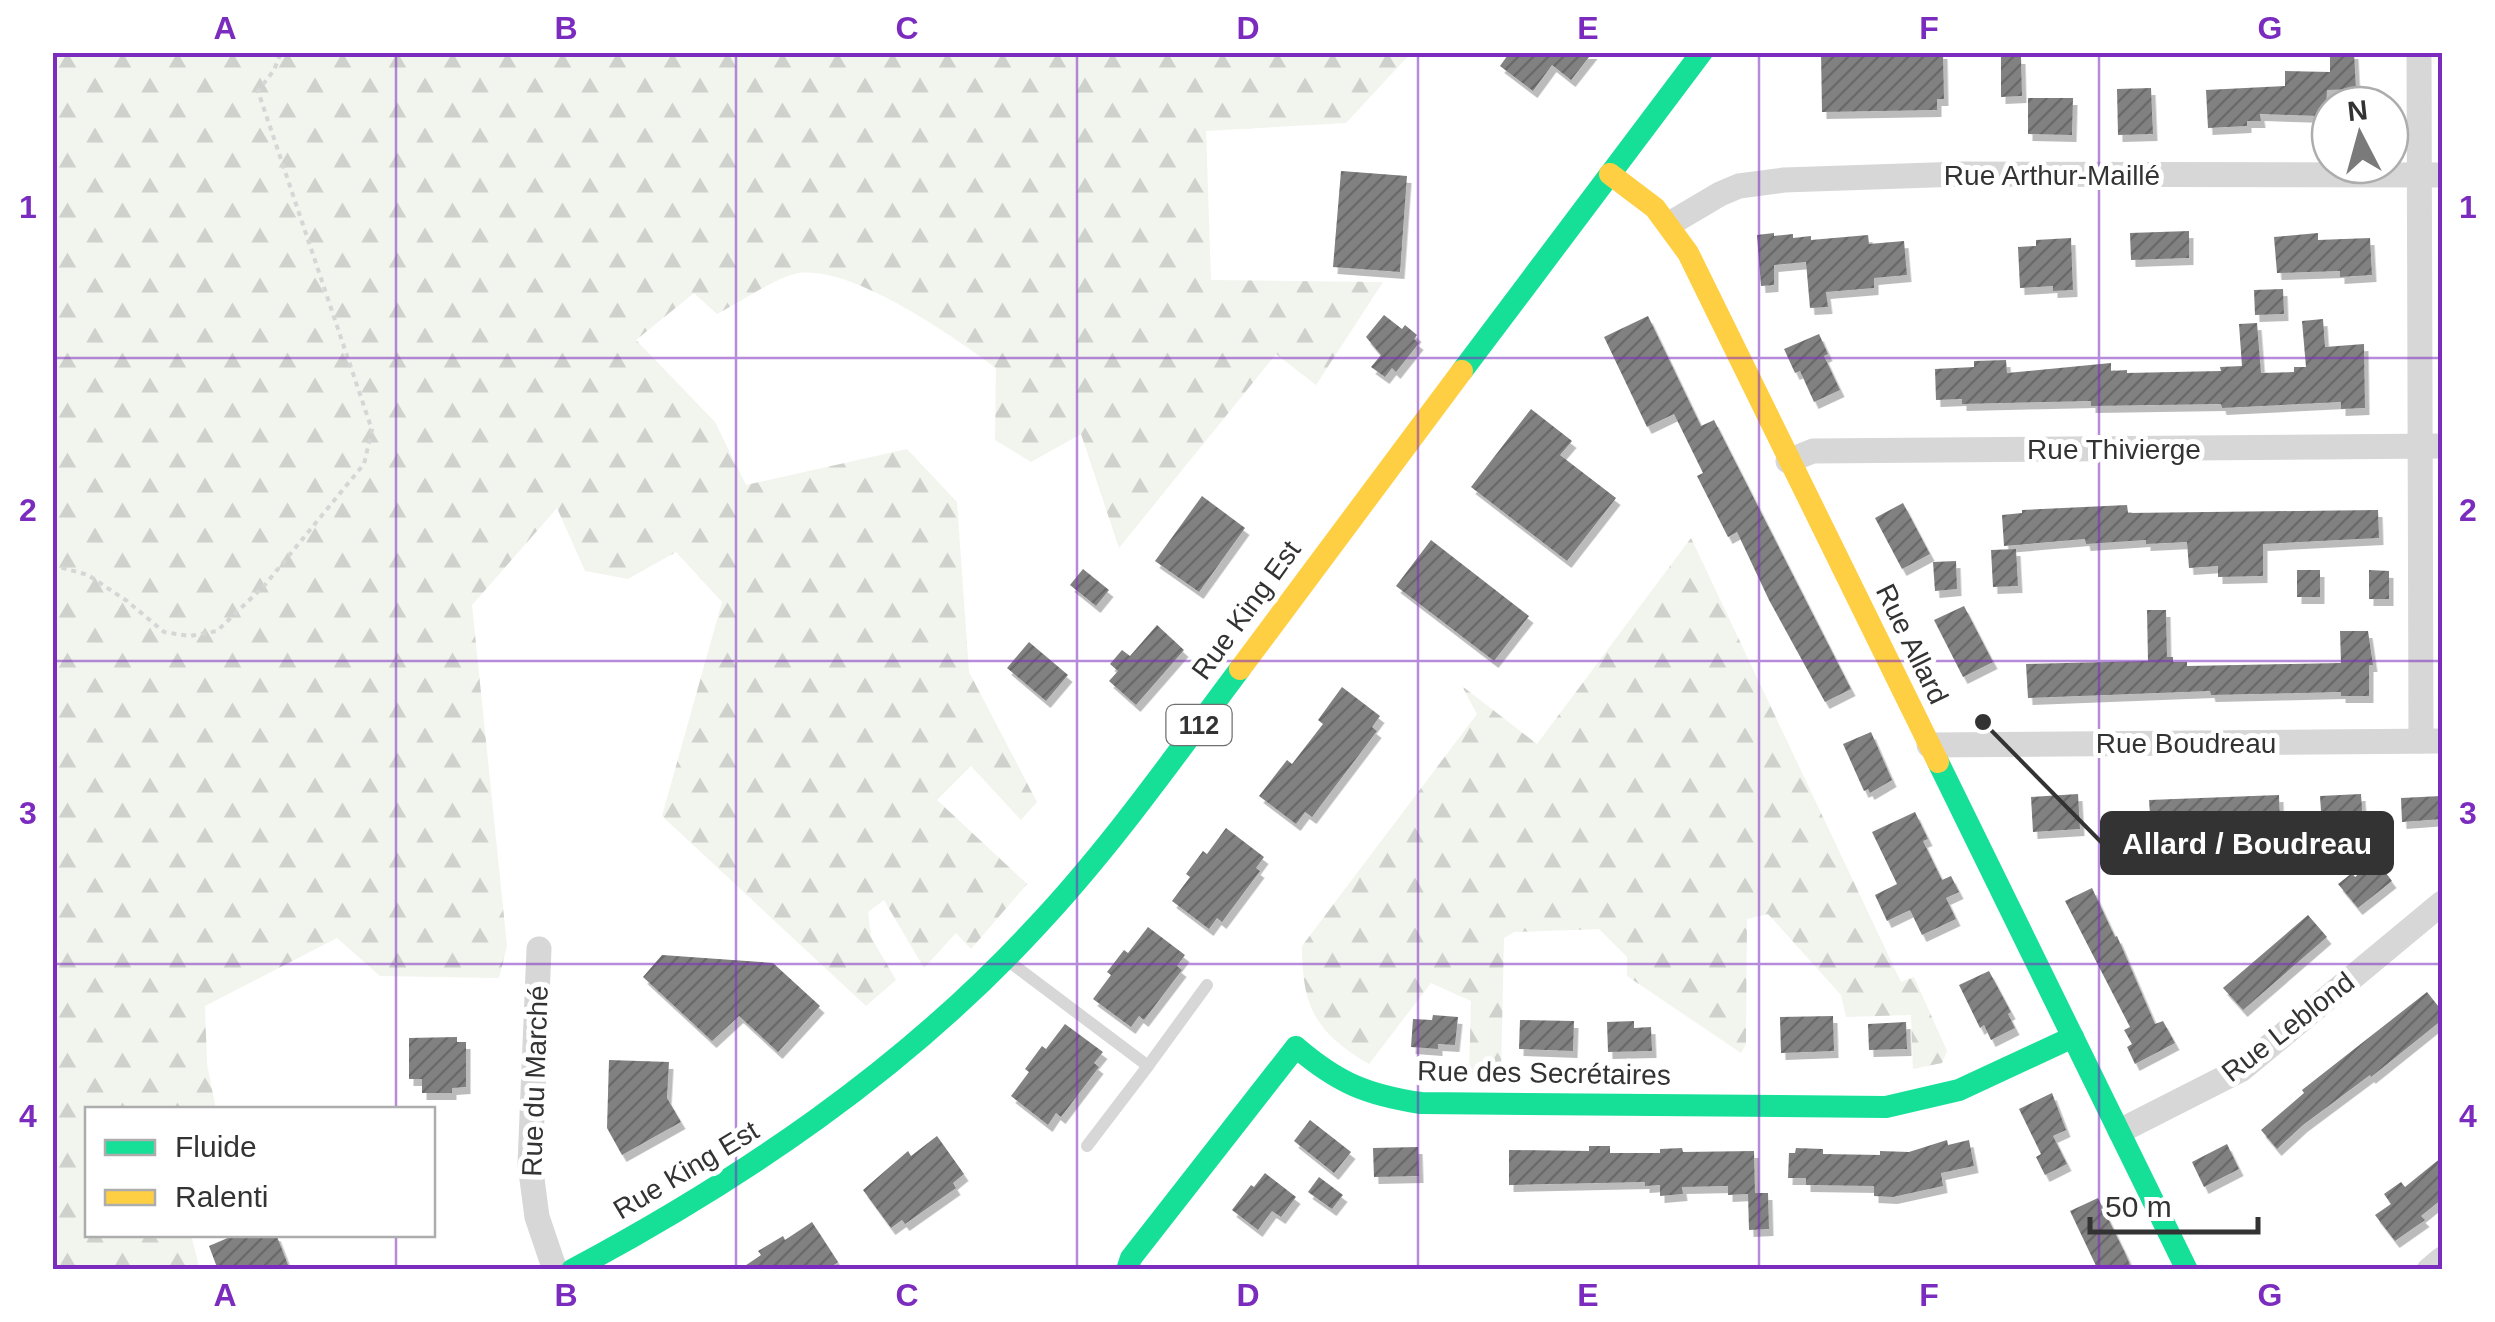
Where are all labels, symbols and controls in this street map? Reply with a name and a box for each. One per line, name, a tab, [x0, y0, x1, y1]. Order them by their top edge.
text: A	[213, 10, 237, 46]
text: B	[554, 10, 578, 46]
text: C	[895, 10, 919, 46]
text: D	[1236, 10, 1260, 46]
text: E	[1577, 10, 1599, 46]
text: F	[1919, 10, 1939, 46]
text: G	[2258, 10, 2282, 46]
north arrow	[2310, 85, 2410, 185]
text: N	[2346, 94, 2369, 127]
street label: Rue Arthur-Maillé	[1944, 160, 2160, 191]
text: 1	[19, 189, 37, 225]
text: 1	[2459, 189, 2477, 225]
street label: Rue Thivierge	[2027, 434, 2201, 465]
text: 2	[19, 492, 37, 528]
text: 2	[2459, 492, 2477, 528]
street label: Rue King Est	[1185, 535, 1307, 685]
street label: Rue Allard	[1870, 579, 1954, 709]
road number: 112	[1166, 705, 1232, 745]
street label: Rue Boudreau	[2096, 728, 2276, 759]
text: 3	[19, 795, 37, 831]
text: 3	[2459, 795, 2477, 831]
callout: Allard / Boudreau	[2102, 813, 2392, 873]
text: Allard / Boudreau	[2122, 827, 2372, 860]
street label: Rue Leblond	[2216, 966, 2360, 1088]
street label: Rue du Marché	[516, 985, 554, 1177]
street label: Rue des Secrétaires	[1417, 1055, 1671, 1091]
text: 4	[19, 1098, 37, 1134]
text: 4	[2459, 1098, 2477, 1134]
legend	[85, 1107, 435, 1237]
street label: Rue King Est	[608, 1115, 764, 1225]
text: Fluide	[175, 1130, 257, 1163]
scale bar	[2090, 1172, 2258, 1234]
text: Ralenti	[175, 1180, 268, 1213]
text: 50 m	[2105, 1190, 2172, 1223]
text: A	[213, 1277, 237, 1313]
text: B	[554, 1277, 578, 1313]
text: C	[895, 1277, 919, 1313]
text: D	[1236, 1277, 1260, 1313]
text: E	[1577, 1277, 1599, 1313]
text: F	[1919, 1277, 1939, 1313]
text: G	[2258, 1277, 2282, 1313]

